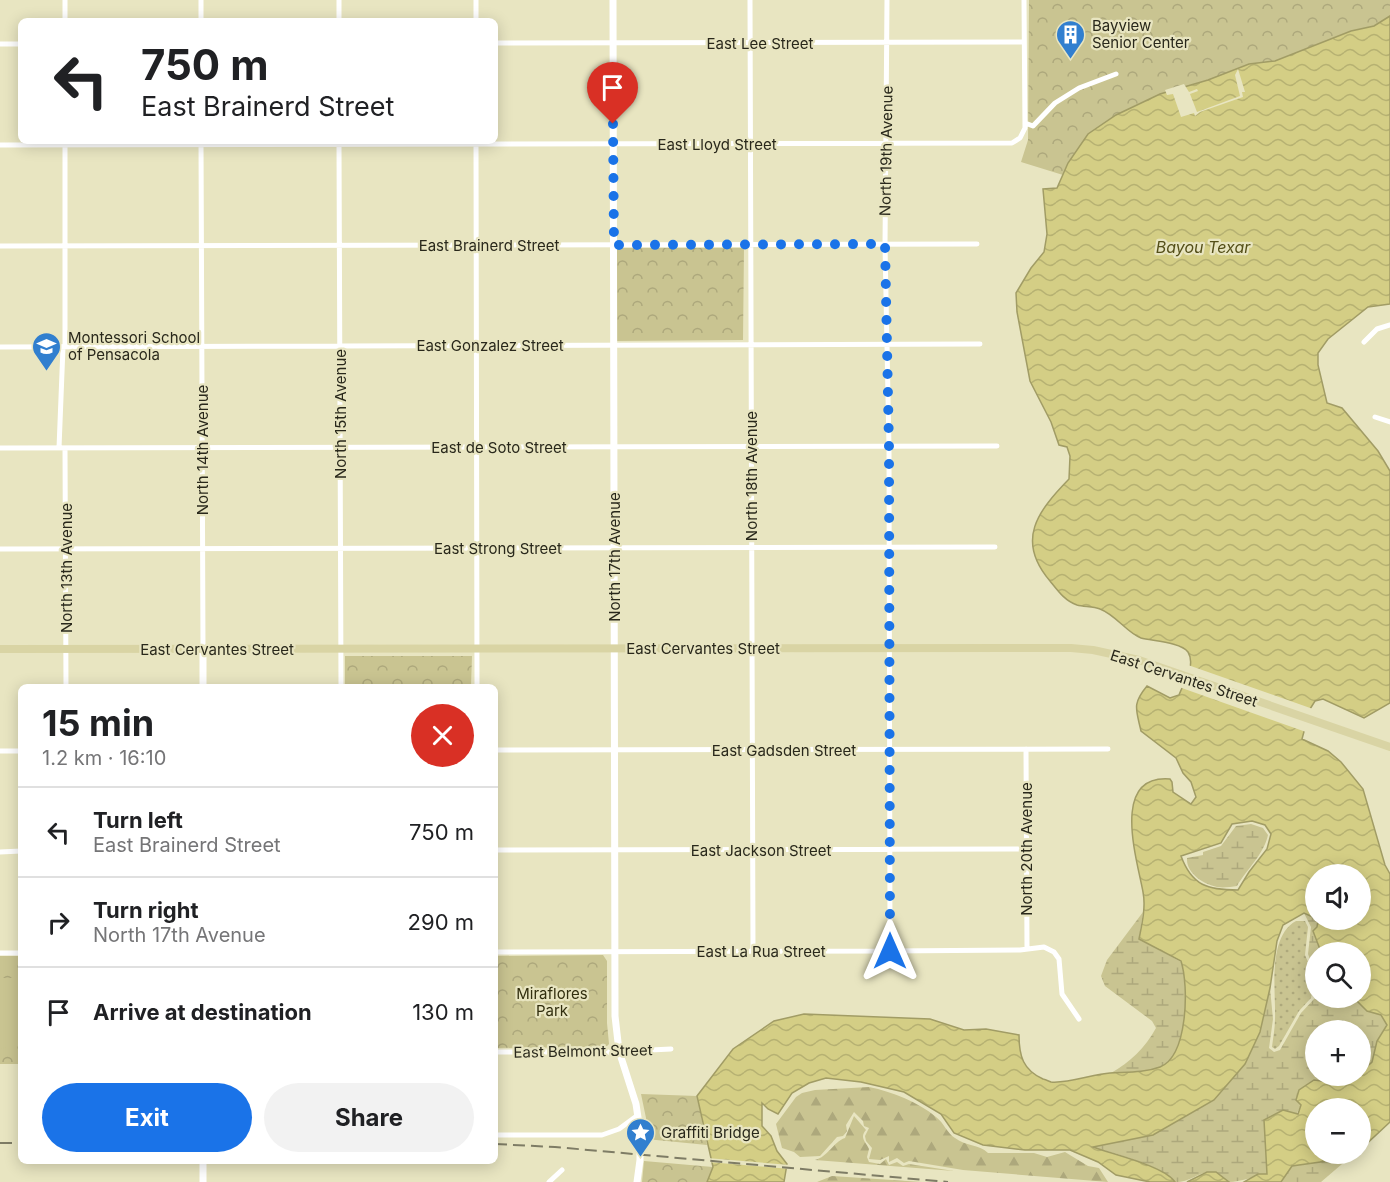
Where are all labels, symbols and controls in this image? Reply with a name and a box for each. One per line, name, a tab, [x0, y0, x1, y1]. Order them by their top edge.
place label: Bayview Senior Center	[1092, 16, 1190, 52]
building icon: Bayview Senior Center	[1055, 18, 1087, 60]
street label: East Lee Street	[707, 34, 814, 53]
text: 750 m	[141, 39, 268, 90]
icon: left	[42, 42, 120, 120]
pin	[587, 62, 638, 124]
icon: arrive	[596, 71, 629, 104]
street label: North 19th Avenue	[875, 86, 897, 216]
text: East Brainerd Street	[141, 90, 394, 123]
street label: East Lloyd Street	[657, 135, 777, 154]
street label: East Brainerd Street	[419, 236, 559, 255]
water label: Bayou Texar	[1156, 237, 1251, 257]
place label: Montessori School of Pensacola	[68, 328, 200, 364]
school or university icon: Montessori School of Pensacola	[31, 330, 63, 372]
street label: East Gonzalez Street	[416, 336, 564, 355]
street label: North 15th Avenue	[331, 349, 350, 479]
street label: North 14th Avenue	[193, 385, 212, 515]
street label: North 18th Avenue	[742, 411, 761, 541]
street label: East de Soto Street	[431, 438, 567, 457]
street label: North 17th Avenue	[605, 492, 624, 622]
street label: North 13th Avenue	[57, 503, 76, 633]
street label: East Strong Street	[434, 539, 562, 558]
street label: East Cervantes Street	[626, 639, 780, 658]
street label: East Cervantes Street	[140, 640, 294, 659]
street label: East Cervantes Street	[1108, 645, 1260, 711]
text: 15 min	[42, 701, 154, 745]
button: close	[411, 704, 474, 767]
street label: East Gadsden Street	[712, 741, 856, 760]
text: 1.2 km · 16:10	[42, 746, 166, 770]
street label: North 20th Avenue	[1017, 782, 1036, 916]
text: Turn left	[93, 807, 183, 833]
icon: left	[42, 816, 75, 849]
text: 750 m	[409, 819, 474, 845]
text: East Brainerd Street	[93, 833, 281, 857]
street label: East Jackson Street	[691, 841, 831, 860]
map controls	[1305, 864, 1371, 1164]
button: sound	[1305, 864, 1371, 930]
text: Turn right	[93, 897, 199, 923]
icon: right	[42, 906, 75, 939]
text: 290 m	[408, 909, 474, 935]
position arrow	[858, 919, 922, 983]
text: North 17th Avenue	[93, 923, 266, 947]
street label: East La Rua Street	[696, 942, 826, 961]
button: search	[1305, 942, 1371, 1008]
park label: Miraflores Park	[516, 984, 588, 1020]
icon: arrive	[42, 996, 75, 1029]
text: Arrive at destination	[93, 999, 312, 1025]
text: 130 m	[412, 999, 474, 1025]
button: +	[1305, 1020, 1371, 1086]
street label: East Belmont Street	[513, 1040, 653, 1062]
button: Exit	[42, 1083, 252, 1152]
button: Share	[264, 1083, 474, 1152]
button: −	[1305, 1098, 1371, 1164]
place icon: Graffiti Bridge	[624, 1116, 656, 1158]
place label: Graffiti Bridge	[661, 1123, 760, 1142]

